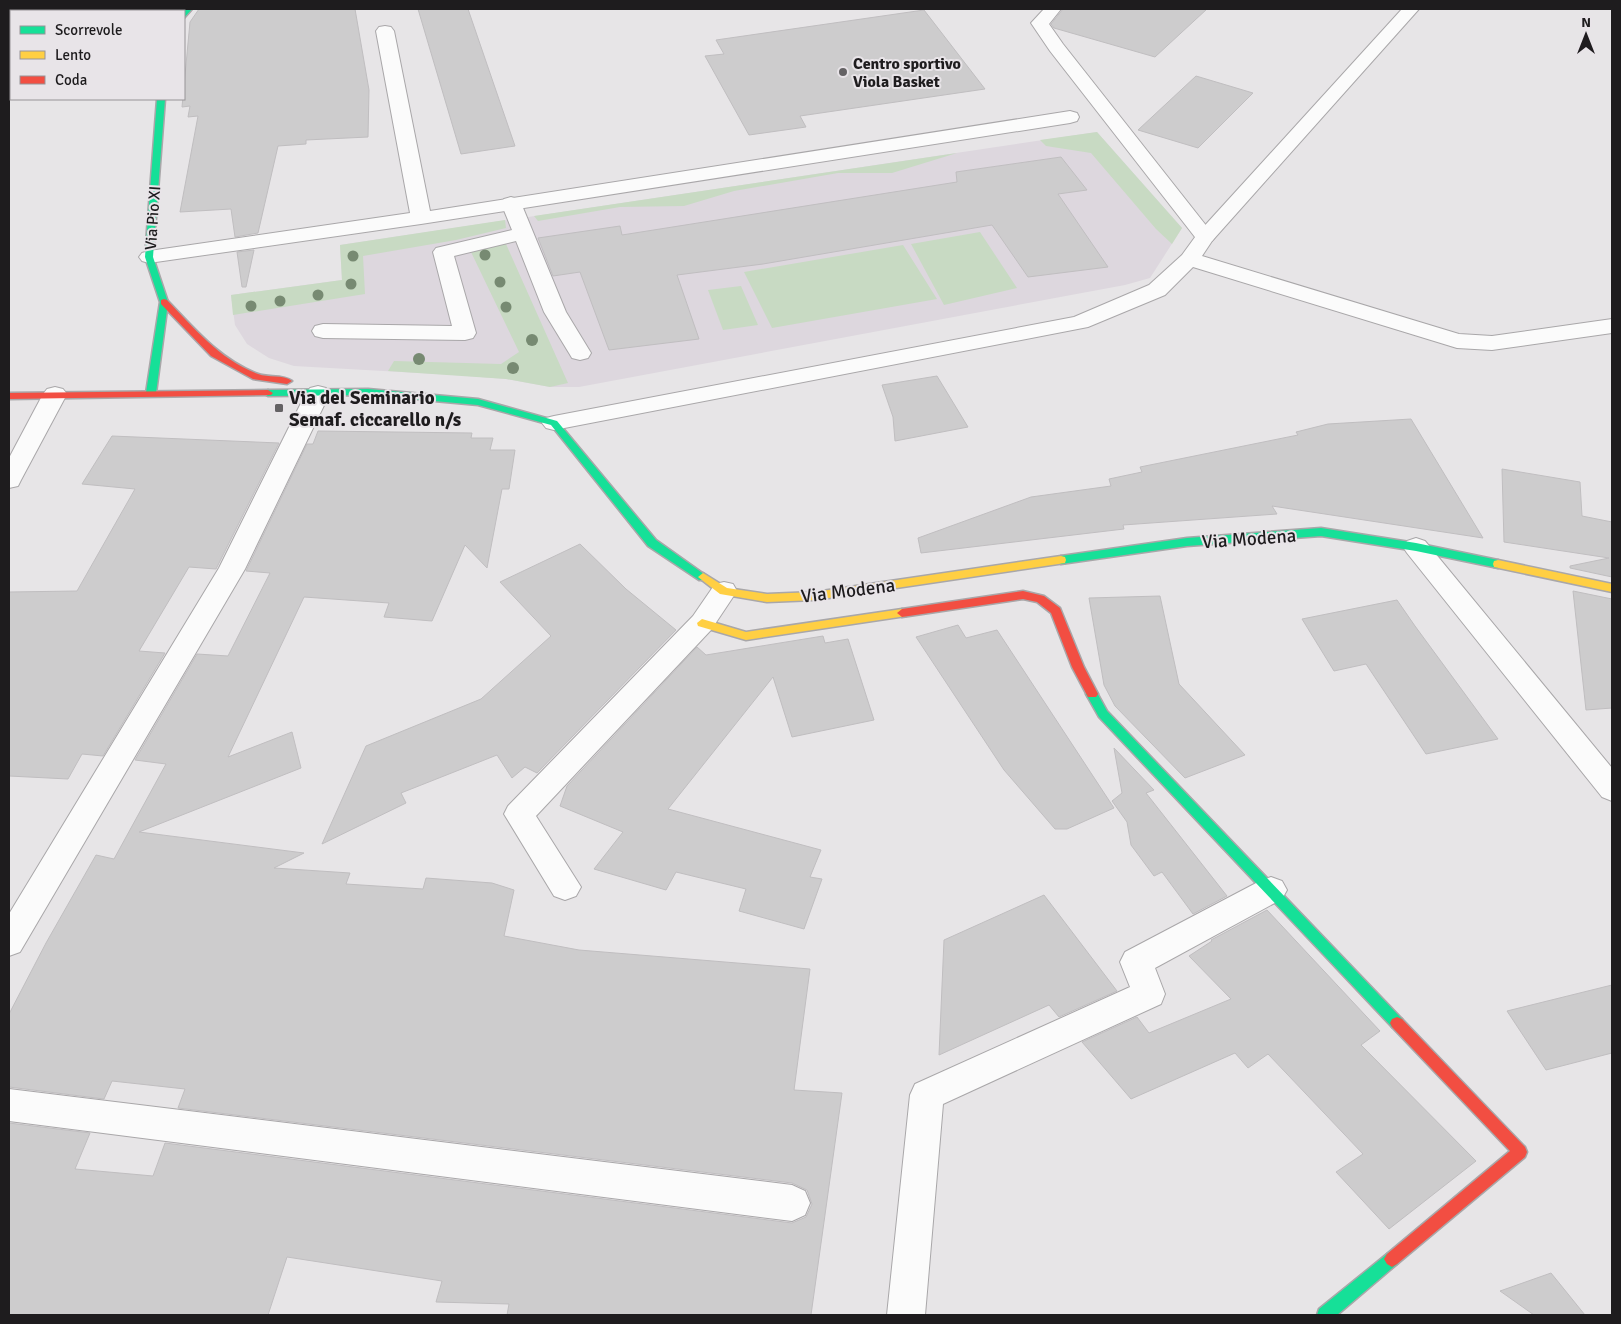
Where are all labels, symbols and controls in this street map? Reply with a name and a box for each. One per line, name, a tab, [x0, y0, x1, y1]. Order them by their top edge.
legend	[10, 10, 185, 100]
north arrow	[1561, 10, 1611, 60]
text: N	[1581, 14, 1591, 31]
text: Scorrevole	[55, 21, 122, 39]
text: Lento	[55, 46, 91, 64]
place label: Centro sportivo Viola Basket	[853, 54, 961, 92]
marker: Centro sportivo Viola Basket	[837, 66, 849, 78]
text: Coda	[55, 71, 87, 89]
street label: Via Pio XI	[141, 185, 165, 251]
place label: Via del Seminario Semaf. ciccarello n/s	[289, 386, 461, 432]
marker: Via del Seminario Semaf. ciccarello n/s	[273, 402, 285, 414]
street label: Via Modena	[1201, 524, 1297, 554]
street label: Via Modena	[800, 573, 897, 609]

